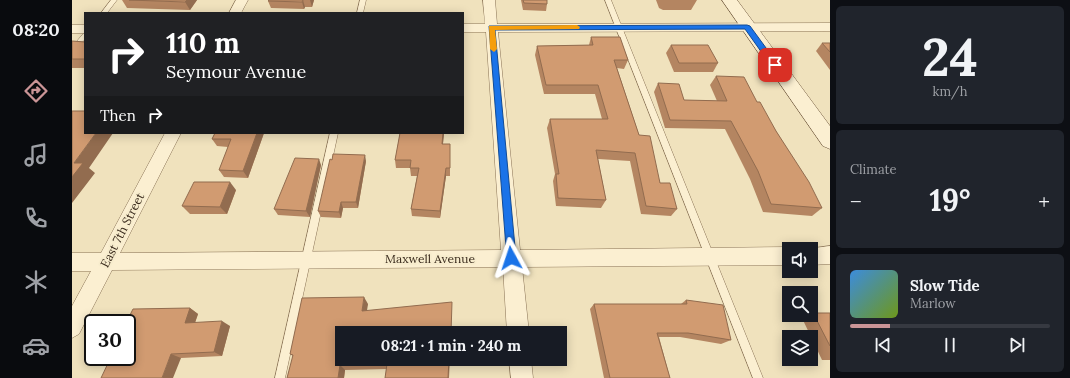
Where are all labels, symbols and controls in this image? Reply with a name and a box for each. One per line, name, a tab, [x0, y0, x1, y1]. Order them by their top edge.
text: 08:20	[12, 18, 60, 41]
text: 24	[922, 24, 978, 90]
text: 110 m	[166, 25, 240, 61]
icon: right	[100, 28, 152, 80]
pin	[758, 48, 792, 82]
icon: arrive	[764, 54, 786, 76]
text: Seymour Avenue	[166, 60, 306, 83]
icon: directions	[22, 77, 50, 105]
text: km/h	[932, 83, 968, 100]
icon: right	[144, 104, 166, 126]
text: Then	[100, 106, 136, 125]
icon: music	[22, 141, 50, 169]
text: Climate	[850, 161, 897, 178]
text: 19°	[930, 181, 970, 219]
text: −	[850, 187, 862, 215]
text: +	[1038, 187, 1050, 215]
street label: East 7th Street	[97, 190, 147, 270]
icon: phone	[22, 204, 50, 232]
position arrow	[490, 237, 532, 279]
map controls	[782, 242, 818, 366]
button: sound	[782, 242, 818, 278]
street label: Maxwell Avenue	[385, 251, 475, 266]
icon: climate	[22, 268, 50, 296]
text: Slow Tide	[910, 276, 980, 295]
button: search	[782, 286, 818, 322]
text: Marlow	[910, 295, 956, 312]
speed limit sign: 30	[84, 314, 136, 366]
button: layers	[782, 330, 818, 366]
icon: car	[22, 332, 50, 360]
icon: previous	[872, 334, 894, 356]
icon: pause	[939, 334, 961, 356]
icon: next	[1006, 334, 1028, 356]
text: 08:21 · 1 min · 240 m	[381, 336, 521, 355]

